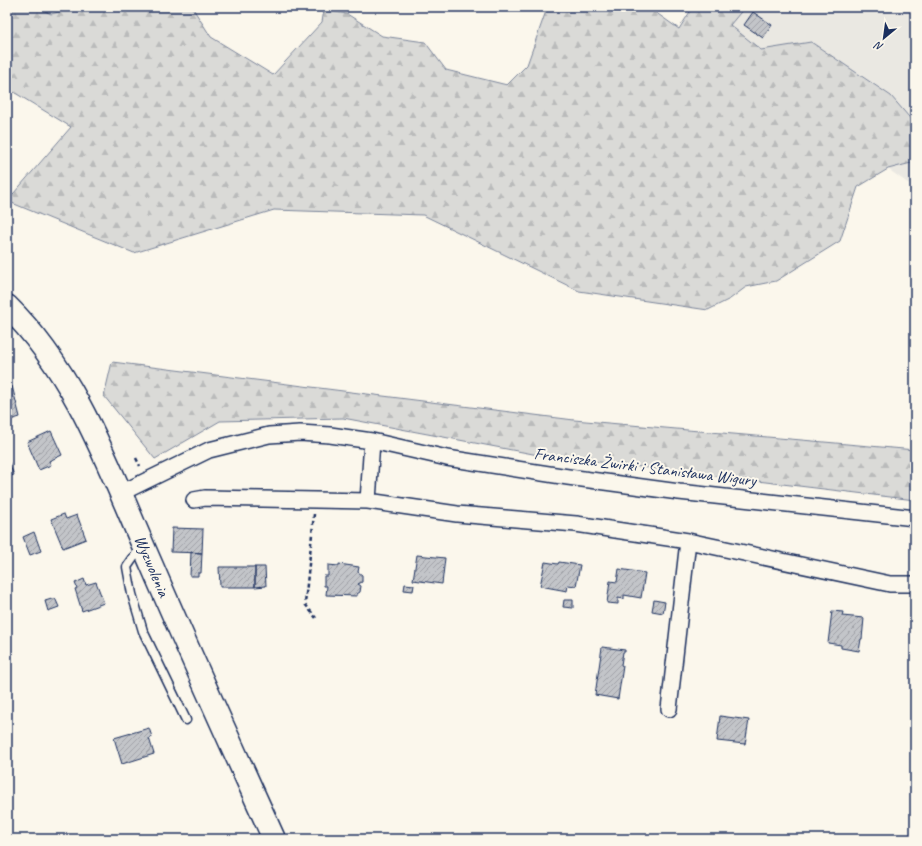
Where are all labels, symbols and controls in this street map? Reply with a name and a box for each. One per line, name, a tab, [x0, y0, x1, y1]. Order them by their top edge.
north arrow	[864, 18, 904, 58]
text: N	[871, 38, 886, 55]
street label: Franciszka Żwirki i Stanisława Wigury	[533, 443, 758, 491]
street label: Wyzwolenia	[130, 532, 175, 602]

